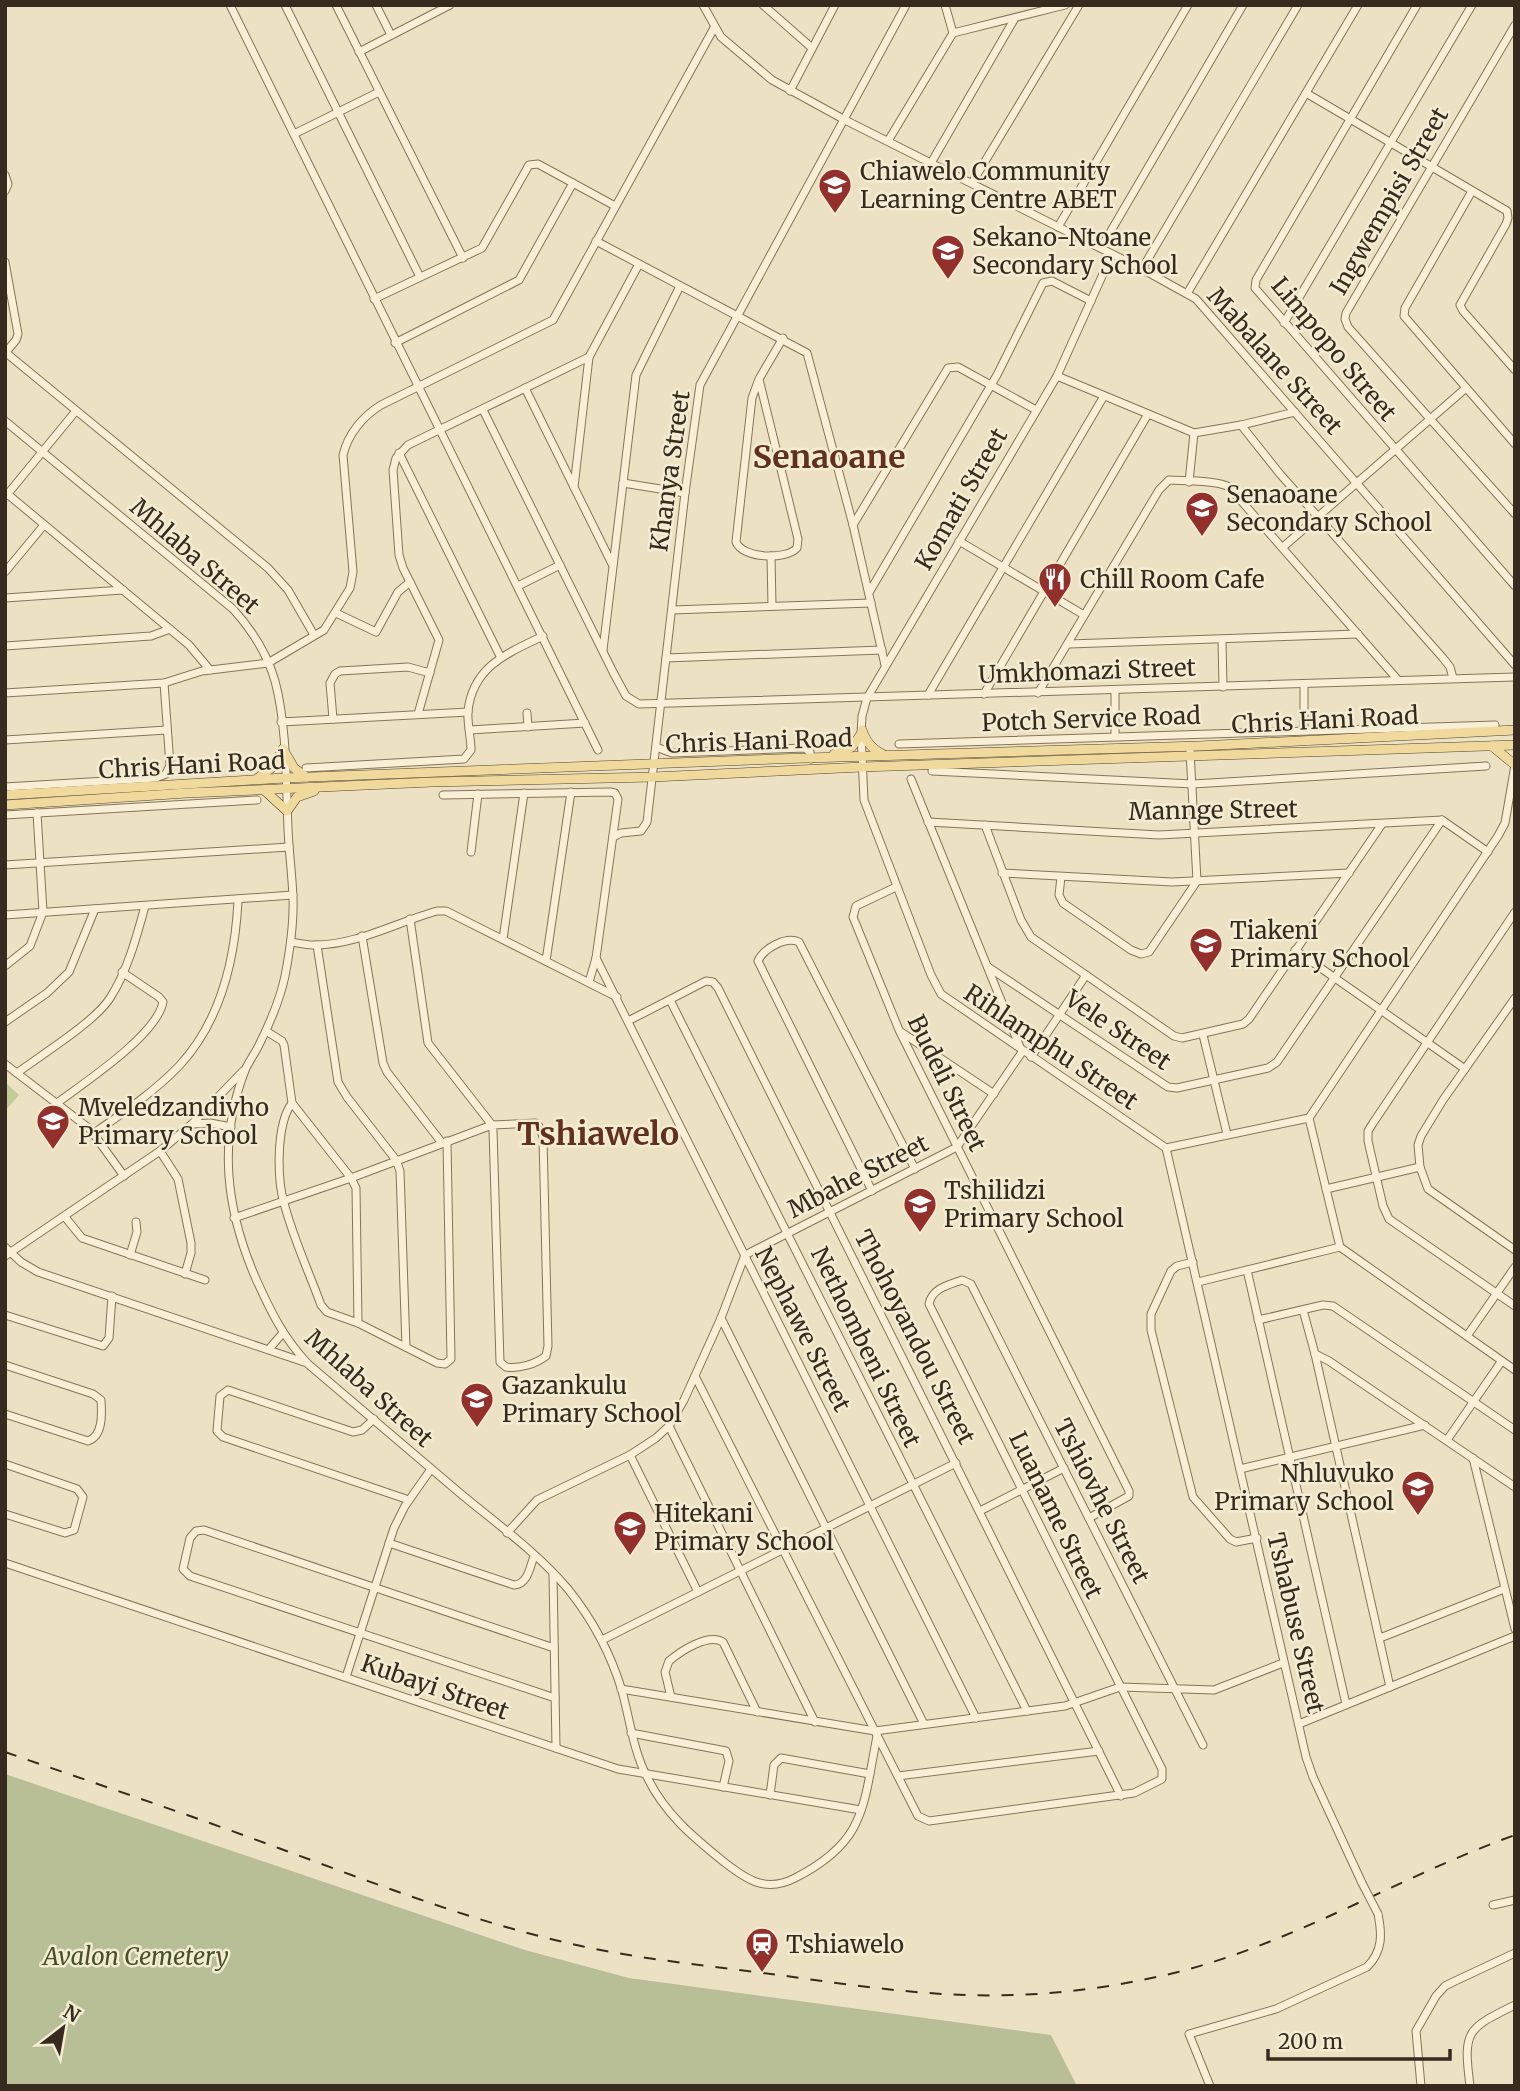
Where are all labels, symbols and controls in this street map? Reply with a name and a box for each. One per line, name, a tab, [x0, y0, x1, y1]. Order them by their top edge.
street label: Ingwempisi Street	[1323, 101, 1456, 300]
place label: Chiawelo Community Learning Centre ABET	[860, 156, 1117, 215]
school or university icon: Chiawelo Community Learning Centre ABET	[816, 166, 854, 215]
place label: Sekano-Ntoane Secondary School	[972, 222, 1178, 281]
school or university icon: Sekano-Ntoane Secondary School	[929, 232, 967, 281]
street label: Limpopo Street	[1265, 270, 1404, 428]
street label: Mabalane Street	[1201, 281, 1350, 441]
street label: Khanya Street	[643, 388, 697, 554]
street label: Komati Street	[908, 422, 1014, 576]
district label: Senaoane	[753, 437, 905, 477]
place label: Senaoane Secondary School	[1226, 479, 1432, 538]
school or university icon: Senaoane Secondary School	[1183, 489, 1221, 538]
street label: Mhlaba Street	[124, 491, 267, 621]
restaurant icon: Chill Room Cafe	[1036, 560, 1074, 609]
place label: Chill Room Cafe	[1080, 564, 1265, 595]
street label: Umkhomazi Street	[978, 652, 1197, 690]
street label: Potch Service Road	[981, 700, 1201, 738]
street label: Chris Hani Road	[1231, 700, 1419, 740]
street label: Chris Hani Road	[665, 722, 853, 760]
street label: Chris Hani Road	[98, 745, 286, 785]
street label: Mannge Street	[1128, 793, 1299, 827]
place label: Tiakeni Primary School	[1230, 915, 1410, 974]
school or university icon: Tiakeni Primary School	[1187, 925, 1225, 974]
street label: Rihlamphu Street	[958, 977, 1144, 1117]
street label: Vele Street	[1058, 983, 1178, 1077]
street label: Budeli Street	[901, 1010, 994, 1157]
place label: Mveledzandivho Primary School	[78, 1092, 269, 1151]
school or university icon: Mveledzandivho Primary School	[34, 1102, 72, 1151]
district label: Tshiawelo	[517, 1114, 679, 1154]
street label: Mbahe Street	[782, 1127, 934, 1225]
place label: Tshilidzi Primary School	[944, 1175, 1124, 1234]
school or university icon: Tshilidzi Primary School	[901, 1185, 939, 1234]
street label: Thohoyandou Street	[848, 1225, 983, 1450]
street label: Nephawe Street	[748, 1241, 858, 1417]
street label: Nethombeni Street	[804, 1242, 928, 1453]
street label: Mhlaba Street	[299, 1322, 440, 1454]
place label: Gazankulu Primary School	[502, 1370, 682, 1429]
school or university icon: Gazankulu Primary School	[458, 1380, 496, 1429]
street label: Tshiovhe Street	[1047, 1413, 1157, 1589]
street label: Luaname Street	[1002, 1426, 1110, 1604]
place label: Nhluvuko Primary School	[1214, 1458, 1394, 1517]
school or university icon: Nhluvuko Primary School	[1399, 1468, 1437, 1517]
place label: Hitekani Primary School	[654, 1498, 834, 1557]
school or university icon: Hitekani Primary School	[611, 1508, 649, 1557]
street label: Tshabuse Street	[1260, 1530, 1332, 1717]
street label: Kubayi Street	[357, 1647, 514, 1727]
station icon: Tshiawelo	[743, 1925, 781, 1974]
place label: Tshiawelo	[786, 1929, 904, 1960]
park label: Avalon Cemetery	[41, 1941, 229, 1972]
north arrow	[28, 1993, 98, 2063]
text: N	[59, 1999, 84, 2028]
scale bar	[1268, 2018, 1450, 2062]
text: 200 m	[1278, 2028, 1343, 2055]

